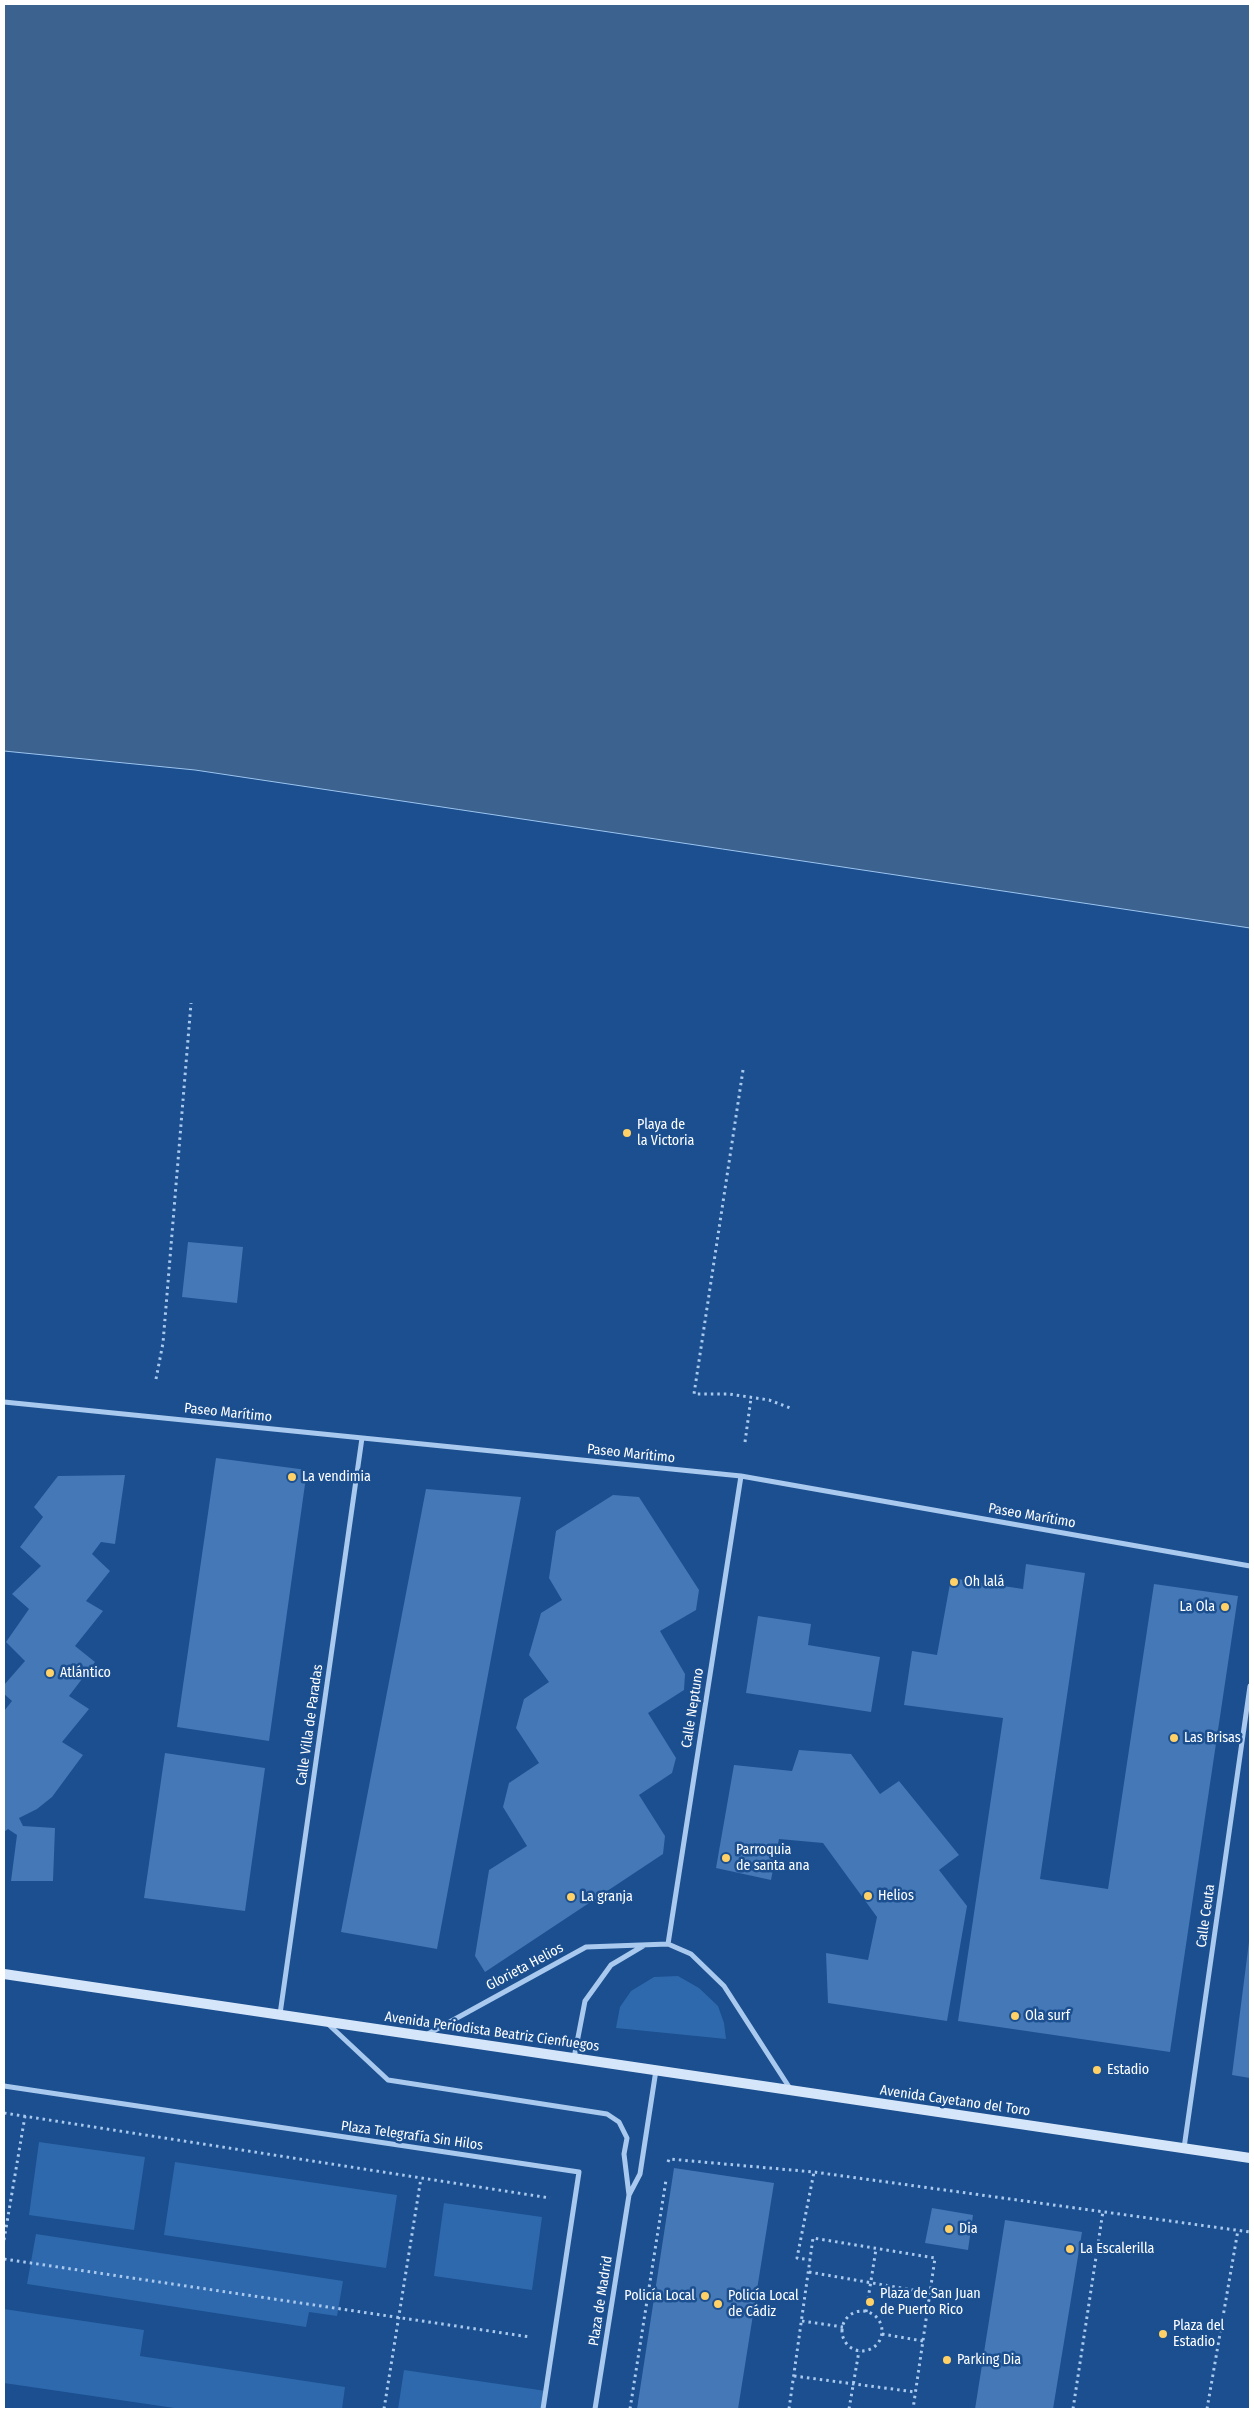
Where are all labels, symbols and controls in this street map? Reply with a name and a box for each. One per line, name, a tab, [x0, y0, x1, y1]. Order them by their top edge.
place label: Playa de la Victoria	[637, 1117, 694, 1150]
marker: Playa de la Victoria	[621, 1127, 633, 1139]
street label: Paseo Marítimo	[183, 1400, 273, 1426]
street label: Paseo Marítimo	[586, 1441, 676, 1467]
place label: La vendimia	[302, 1469, 371, 1485]
marker: La vendimia	[286, 1471, 298, 1483]
street label: Paseo Marítimo	[987, 1500, 1077, 1532]
place label: Oh lalá	[964, 1574, 1004, 1590]
marker: Oh lalá	[948, 1576, 960, 1588]
place label: La Ola	[1179, 1599, 1215, 1615]
marker: La Ola	[1219, 1601, 1231, 1613]
street label: Calle Villa de Paradas	[293, 1663, 327, 1787]
place label: Atlántico	[60, 1665, 111, 1681]
marker: Atlántico	[44, 1667, 56, 1679]
street label: Calle Neptuno	[678, 1667, 708, 1749]
place label: Las Brisas	[1184, 1730, 1241, 1746]
marker: Las Brisas	[1168, 1732, 1180, 1744]
place label: Parroquia de santa ana	[736, 1842, 810, 1874]
marker: Parroquia de santa ana	[720, 1852, 732, 1864]
street label: Calle Ceuta	[1193, 1883, 1219, 1949]
place label: Helios	[878, 1888, 914, 1904]
place label: La granja	[581, 1889, 633, 1905]
marker: Helios	[862, 1890, 874, 1902]
marker: La granja	[565, 1891, 577, 1903]
street label: Glorieta Helios	[484, 1940, 566, 1994]
place label: Ola surf	[1025, 2008, 1070, 2024]
street label: Avenida Periodista Beatriz Cienfuegos	[384, 2009, 600, 2055]
marker: Ola surf	[1009, 2010, 1021, 2022]
place label: Estadio	[1107, 2062, 1149, 2078]
marker: Estadio	[1091, 2064, 1103, 2076]
street label: Avenida Cayetano del Toro	[879, 2082, 1031, 2120]
street label: Plaza Telegrafía Sin Hilos	[340, 2118, 484, 2154]
place label: Dia	[959, 2221, 978, 2237]
marker: Dia	[943, 2223, 955, 2235]
place label: La Escalerilla	[1080, 2241, 1154, 2257]
marker: La Escalerilla	[1064, 2243, 1076, 2255]
street label: Plaza de Madrid	[586, 2255, 616, 2347]
place label: Plaza de San Juan de Puerto Rico	[880, 2286, 981, 2318]
place label: Policía Local	[624, 2288, 695, 2304]
place label: Policía Local de Cádiz	[728, 2288, 799, 2320]
marker: Policía Local	[699, 2290, 711, 2302]
marker: Plaza de San Juan de Puerto Rico	[864, 2296, 876, 2308]
marker: Policía Local de Cádiz	[712, 2298, 724, 2310]
place label: Plaza del Estadio	[1173, 2318, 1224, 2350]
marker: Plaza del Estadio	[1157, 2328, 1169, 2340]
place label: Parking Dia	[957, 2352, 1021, 2368]
marker: Parking Dia	[941, 2354, 953, 2366]

